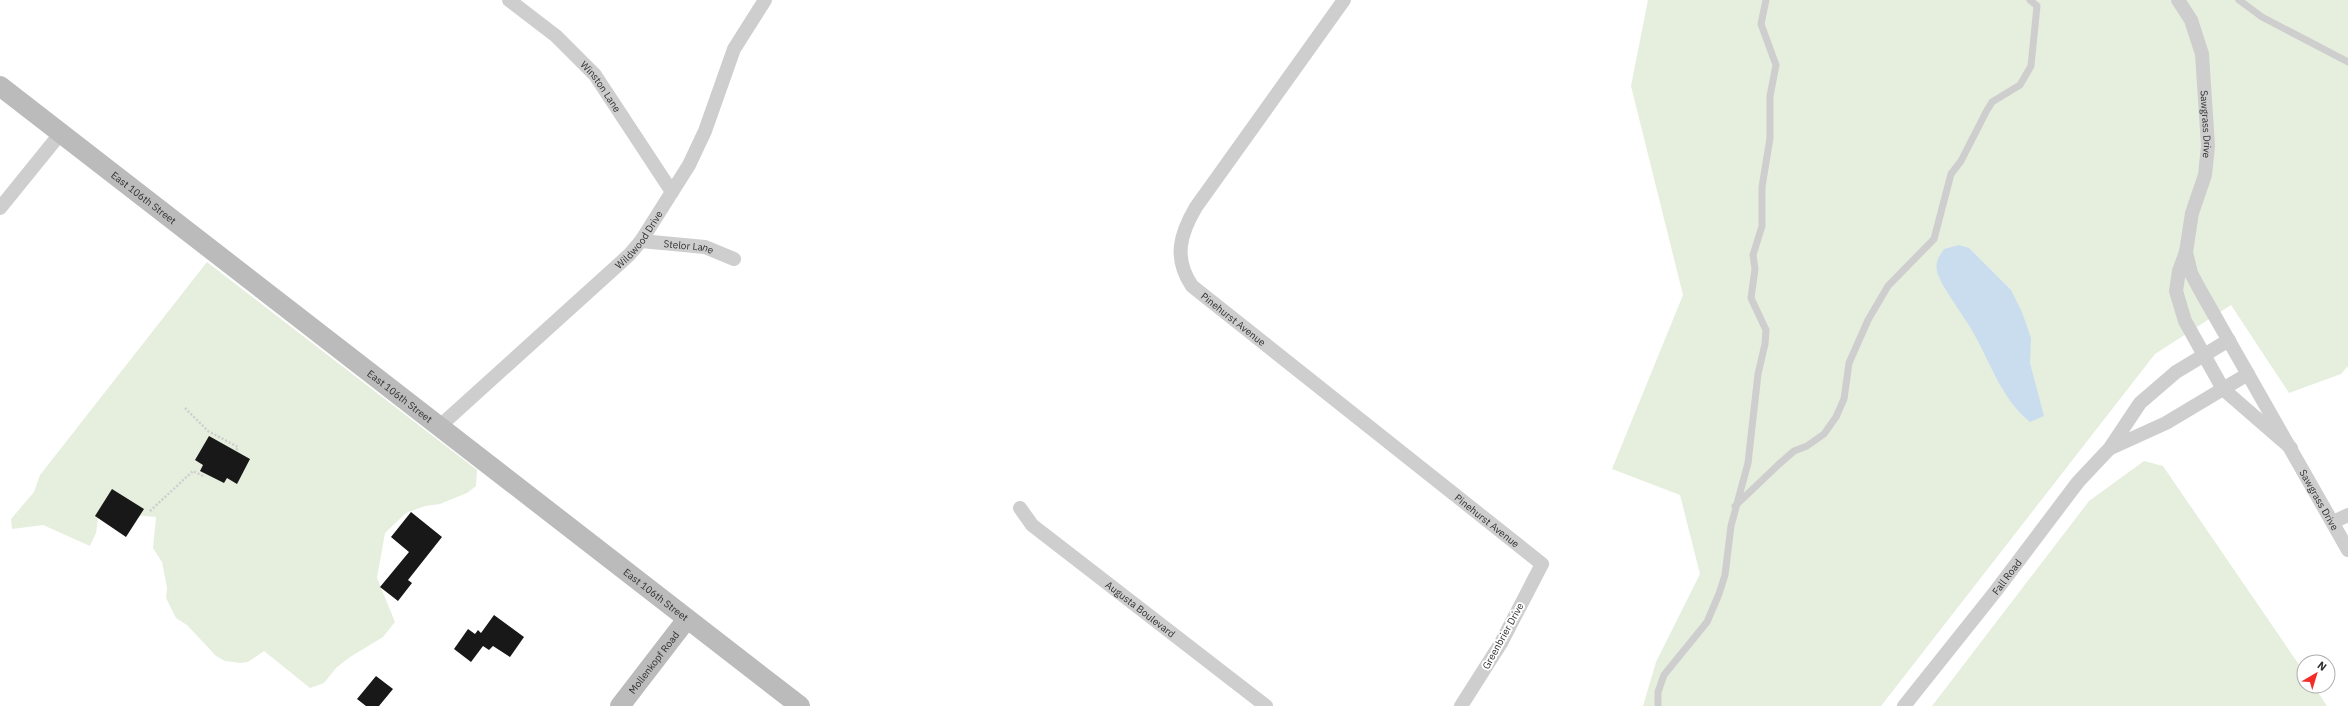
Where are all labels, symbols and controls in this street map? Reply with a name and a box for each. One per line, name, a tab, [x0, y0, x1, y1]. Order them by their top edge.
street label: Winston Lane	[578, 58, 624, 115]
street label: Sawgrass Drive	[2198, 90, 2215, 159]
street label: East 106th Street	[109, 168, 179, 227]
street label: Wildwood Drive	[612, 208, 665, 271]
street label: Stelor Lane	[663, 237, 716, 257]
street label: Pinehurst Avenue	[1199, 289, 1269, 349]
street label: East 106th Street	[365, 367, 436, 426]
street label: Sawgrass Drive	[2297, 467, 2342, 533]
street label: Pinehurst Avenue	[1452, 491, 1523, 550]
street label: Fall Road	[1989, 556, 2024, 597]
street label: East 106th Street	[621, 565, 692, 624]
street label: Augusta Boulevard	[1103, 578, 1178, 640]
street label: Greenbrier Drive	[1479, 600, 1527, 671]
street label: Mollenkopf Road	[625, 629, 682, 696]
north arrow	[2296, 654, 2336, 694]
text: N	[2315, 658, 2330, 674]

